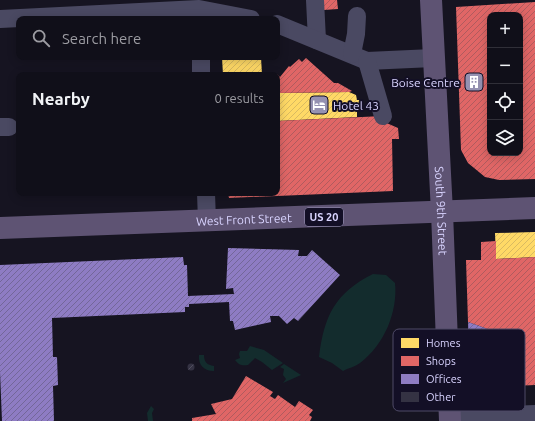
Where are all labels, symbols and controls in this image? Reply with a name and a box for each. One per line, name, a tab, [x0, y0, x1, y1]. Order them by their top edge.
map controls	[487, 12, 523, 156]
button: +	[487, 12, 523, 48]
search box	[16, 16, 280, 60]
icon: search	[30, 27, 52, 49]
text: Search here	[62, 30, 141, 47]
button: −	[487, 48, 523, 84]
building icon: Boise Centre	[463, 71, 485, 93]
place label: Boise Centre	[391, 76, 460, 89]
button: locate	[487, 84, 523, 120]
text: Nearby	[32, 89, 90, 108]
text: 0 results	[214, 91, 264, 105]
hotel icon: Hotel 43	[308, 94, 330, 116]
place label: Hotel 43	[333, 99, 379, 112]
button: layers	[487, 120, 523, 156]
street label: South 9th Street	[433, 166, 450, 256]
road number: US 20	[305, 208, 343, 226]
street label: West Front Street	[196, 211, 292, 227]
legend	[393, 329, 525, 411]
text: Homes	[426, 337, 461, 349]
text: Shops	[426, 355, 456, 367]
text: Offices	[426, 373, 462, 385]
text: Other	[426, 391, 456, 403]

